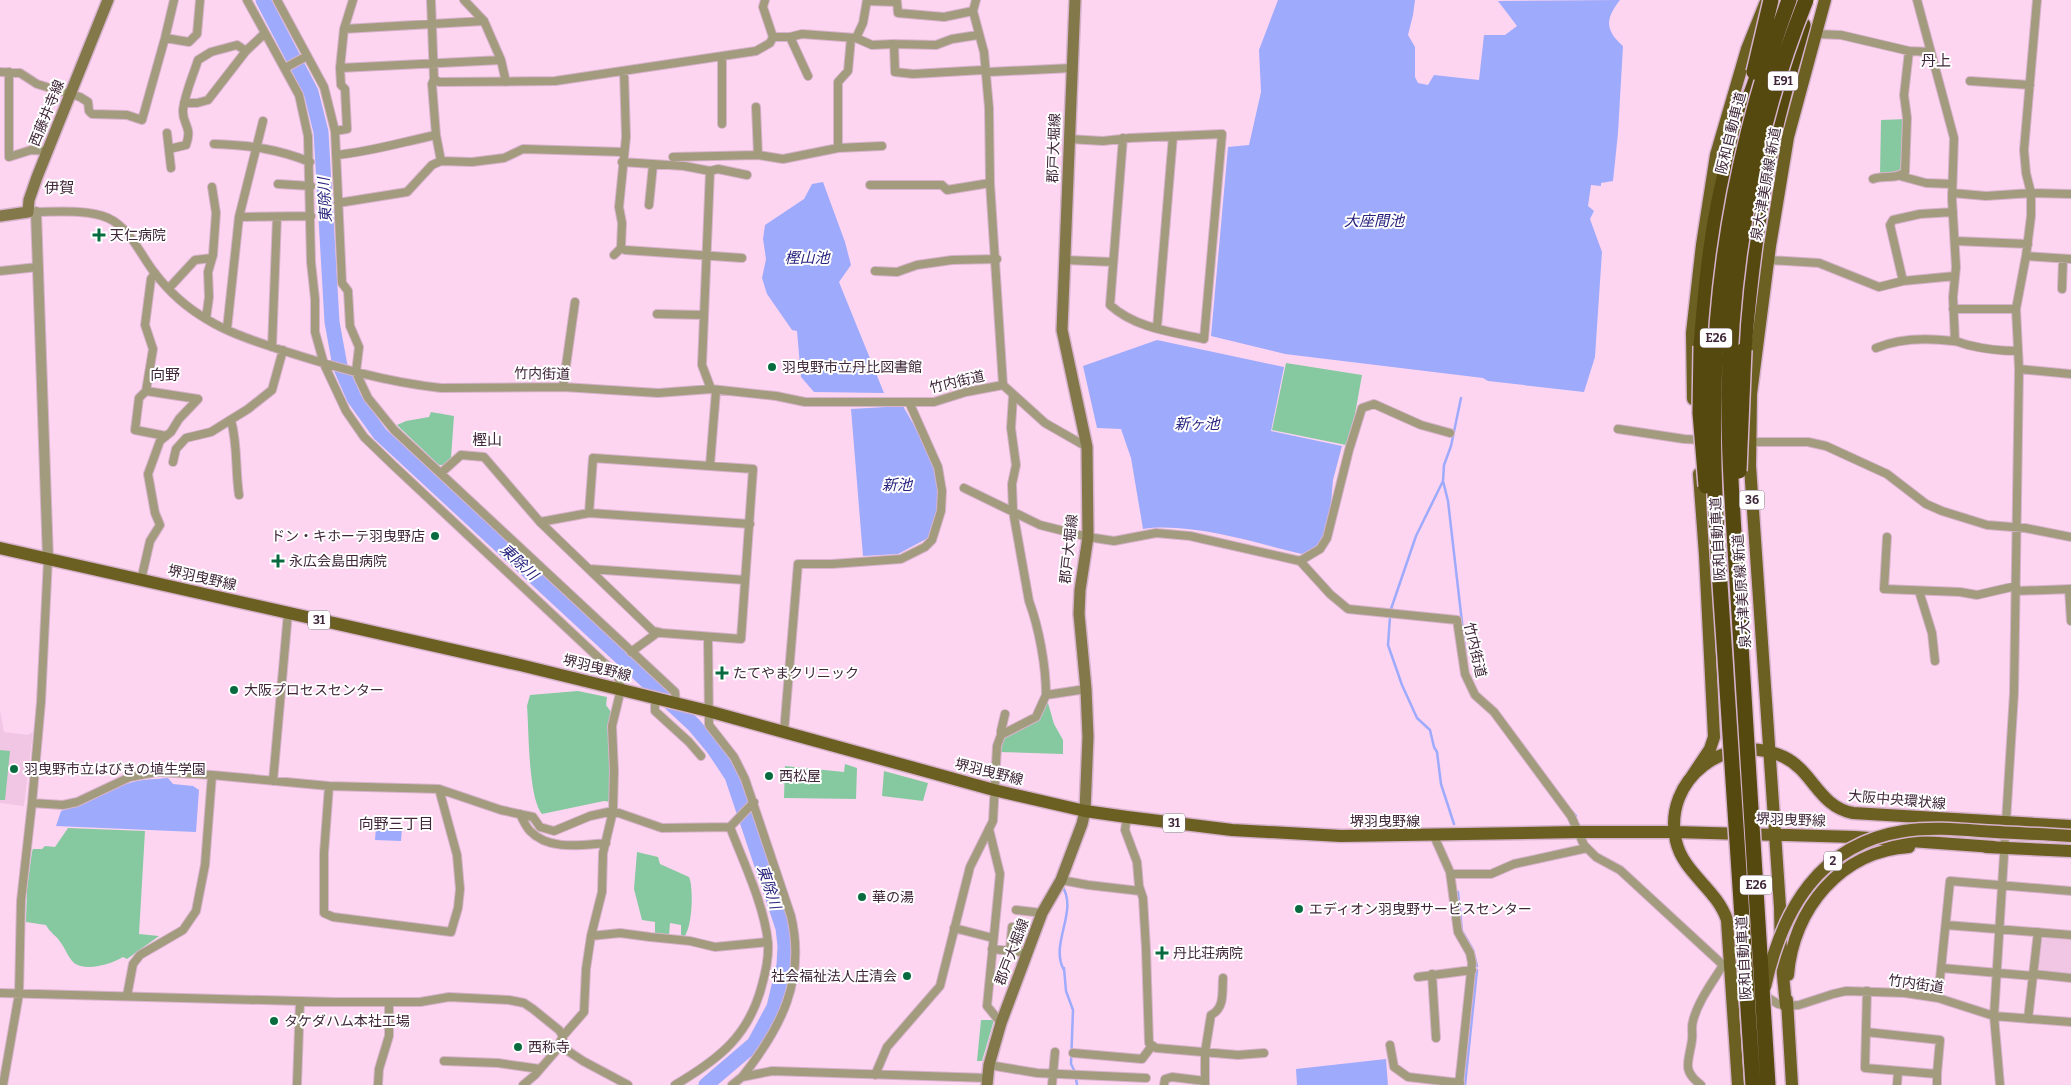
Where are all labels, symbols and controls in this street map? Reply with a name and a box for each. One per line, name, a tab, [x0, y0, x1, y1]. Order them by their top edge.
district label: 丹上	[1921, 52, 1951, 70]
road number: E91	[1768, 72, 1798, 90]
street label: 西藤井寺線	[26, 77, 68, 149]
street label: 阪和自動車道	[1713, 90, 1749, 176]
street label: 郡戸大堀線	[1044, 113, 1064, 183]
street label: 泉大津美原線 新道	[1748, 126, 1784, 242]
water label: 東除川	[315, 175, 335, 223]
district label: 伊賀	[44, 179, 74, 197]
water label: 大座間池	[1344, 212, 1406, 230]
place label: 天仁病院	[110, 227, 166, 244]
marker: 天仁病院	[92, 228, 106, 242]
water label: 樫山池	[784, 249, 831, 267]
road number: E26	[1700, 328, 1732, 348]
place label: 羽曳野市立丹比図書館	[782, 359, 922, 376]
marker: 羽曳野市立丹比図書館	[766, 361, 778, 373]
street label: 竹内街道	[514, 365, 570, 383]
district label: 向野	[150, 366, 180, 384]
street label: 竹内街道	[928, 367, 986, 397]
water label: 新ヶ池	[1174, 415, 1221, 433]
district label: 樫山	[472, 431, 502, 449]
water label: 新池	[882, 476, 914, 494]
road number: 36	[1740, 490, 1764, 510]
street label: 阪和自動車道	[1707, 497, 1729, 581]
street label: 郡戸大堀線	[1057, 513, 1081, 585]
place label: ドン・キホーテ羽曳野店	[271, 528, 425, 545]
marker: ドン・キホーテ羽曳野店	[429, 530, 441, 542]
street label: 泉大津美原線 新道	[1730, 533, 1754, 649]
water label: 東除川	[496, 540, 543, 585]
place label: 永広会島田病院	[289, 553, 387, 570]
marker: 永広会島田病院	[271, 554, 285, 568]
street label: 堺羽曳野線	[166, 562, 238, 594]
road number: 31	[308, 610, 330, 630]
street label: 竹内街道	[1460, 621, 1490, 679]
street label: 堺羽曳野線	[561, 651, 633, 685]
place label: たてやまクリニック	[733, 665, 859, 682]
marker: たてやまクリニック	[715, 666, 729, 680]
place label: 大阪プロセスセンター	[244, 682, 384, 699]
marker: 大阪プロセスセンター	[228, 684, 240, 696]
street label: 堺羽曳野線	[953, 755, 1025, 789]
place label: 羽曳野市立はびきの埴生学園	[24, 761, 206, 778]
marker: 羽曳野市立はびきの埴生学園	[8, 763, 20, 775]
place label: 西松屋	[779, 768, 821, 785]
marker: 西松屋	[763, 770, 775, 782]
street label: 大阪中央環状線	[1847, 787, 1947, 813]
street label: 堺羽曳野線	[1756, 810, 1826, 830]
street label: 堺羽曳野線	[1350, 813, 1420, 830]
road number: 31	[1163, 814, 1185, 832]
district label: 向野三丁目	[358, 815, 434, 833]
road number: 2	[1824, 851, 1842, 870]
water label: 東除川	[753, 863, 785, 913]
road number: E26	[1740, 876, 1772, 894]
place label: 華の湯	[872, 889, 914, 906]
marker: 華の湯	[856, 891, 868, 903]
place label: エディオン羽曳野サービスセンター	[1309, 901, 1532, 918]
marker: エディオン羽曳野サービスセンター	[1293, 903, 1305, 915]
street label: 郡戸大堀線	[992, 916, 1032, 988]
street label: 阪和自動車道	[1733, 916, 1755, 1000]
place label: 丹比荘病院	[1173, 945, 1243, 962]
marker: 丹比荘病院	[1155, 946, 1169, 960]
place label: 社会福祉法人庄清会	[771, 968, 897, 985]
marker: 社会福祉法人庄清会	[901, 970, 913, 982]
street label: 竹内街道	[1887, 972, 1945, 996]
place label: タケダハム本社工場	[284, 1013, 410, 1030]
marker: タケダハム本社工場	[268, 1015, 280, 1027]
place label: 西称寺	[528, 1039, 570, 1056]
marker: 西称寺	[512, 1041, 524, 1053]

